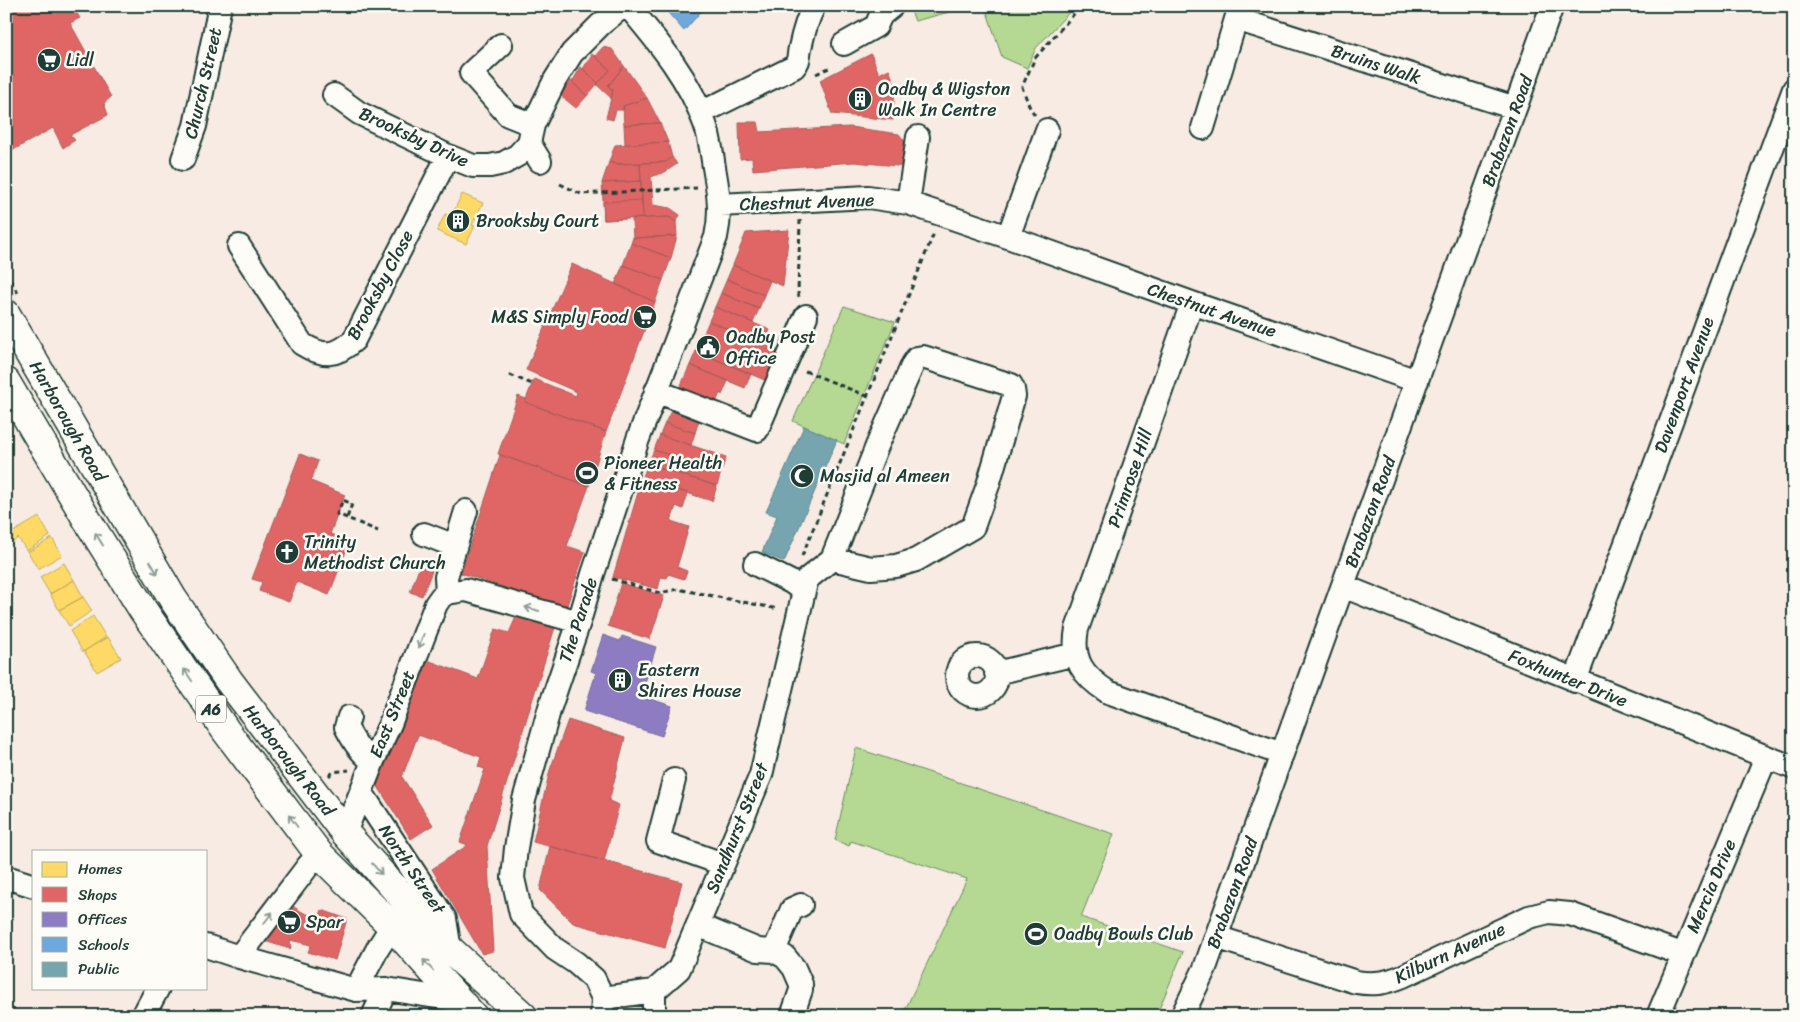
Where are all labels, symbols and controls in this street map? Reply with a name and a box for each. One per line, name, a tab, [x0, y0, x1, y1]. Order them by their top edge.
street label: Church Street	[175, 24, 231, 142]
street label: Bruins Walk	[1327, 34, 1425, 94]
place label: Lidl	[66, 44, 95, 76]
supermarket icon: Lidl	[36, 47, 62, 73]
street label: Brabazon Road	[1472, 69, 1543, 191]
place label: Oadby & Wigston Walk In Centre	[878, 73, 1010, 126]
building icon: Oadby & Wigston Walk In Centre	[847, 86, 873, 112]
street label: Brooksby Drive	[353, 97, 475, 177]
street label: Chestnut Avenue	[739, 184, 875, 220]
place label: Brooksby Court	[476, 205, 599, 237]
building icon: Brooksby Court	[445, 208, 471, 234]
street label: Brooksby Close	[337, 224, 423, 346]
street label: Chestnut Avenue	[1143, 273, 1281, 347]
place label: M&S Simply Food	[491, 301, 630, 333]
supermarket icon: M&S Simply Food	[632, 304, 658, 330]
street label: Davenport Avenue	[1645, 312, 1724, 458]
place label: Oadby Post Office	[726, 321, 816, 374]
public building icon: Oadby Post Office	[695, 334, 721, 360]
street label: Harborough Road	[20, 354, 117, 489]
street label: Primrose Hill	[1098, 423, 1162, 532]
place label: Pioneer Health & Fitness	[604, 447, 722, 500]
street label: Brabazon Road	[1335, 450, 1406, 572]
sports icon: Pioneer Health & Fitness	[574, 460, 600, 486]
place label: Masjid al Ameen	[820, 460, 950, 492]
mosque icon: Masjid al Ameen	[789, 463, 815, 489]
place label: Trinity Methodist Church	[304, 526, 446, 579]
one-way arrow	[94, 533, 104, 547]
church icon: Trinity Methodist Church	[274, 539, 300, 565]
one-way arrow	[150, 561, 160, 575]
street label: The Parade	[549, 573, 607, 667]
one-way arrow	[524, 604, 540, 613]
one-way arrow	[416, 633, 425, 649]
street label: Foxhunter Drive	[1503, 640, 1633, 716]
place label: Eastern Shires House	[638, 654, 741, 707]
street label: East Street	[360, 665, 424, 763]
building icon: Eastern Shires House	[607, 667, 633, 693]
one-way arrow	[183, 668, 193, 682]
road number: A6	[196, 696, 226, 722]
street label: Harborough Road	[235, 697, 344, 824]
street label: Sandhurst Street	[696, 757, 778, 898]
one-way arrow	[288, 815, 299, 828]
street label: North Street	[370, 817, 455, 921]
street label: Brabazon Road	[1197, 831, 1268, 953]
street label: Mercia Drive	[1677, 834, 1745, 938]
legend	[32, 850, 208, 990]
text: Homes	[78, 856, 122, 882]
one-way arrow	[372, 863, 383, 876]
text: Shops	[78, 882, 118, 908]
text: Offices	[78, 906, 127, 932]
place label: Spar	[306, 906, 345, 938]
supermarket icon: Spar	[276, 909, 302, 935]
one-way arrow	[263, 911, 273, 925]
street label: Kilburn Avenue	[1389, 913, 1511, 993]
place label: Oadby Bowls Club	[1054, 918, 1194, 950]
sports icon: Oadby Bowls Club	[1023, 921, 1049, 947]
text: Schools	[78, 932, 129, 958]
text: Public	[78, 956, 120, 982]
one-way arrow	[422, 959, 434, 972]

